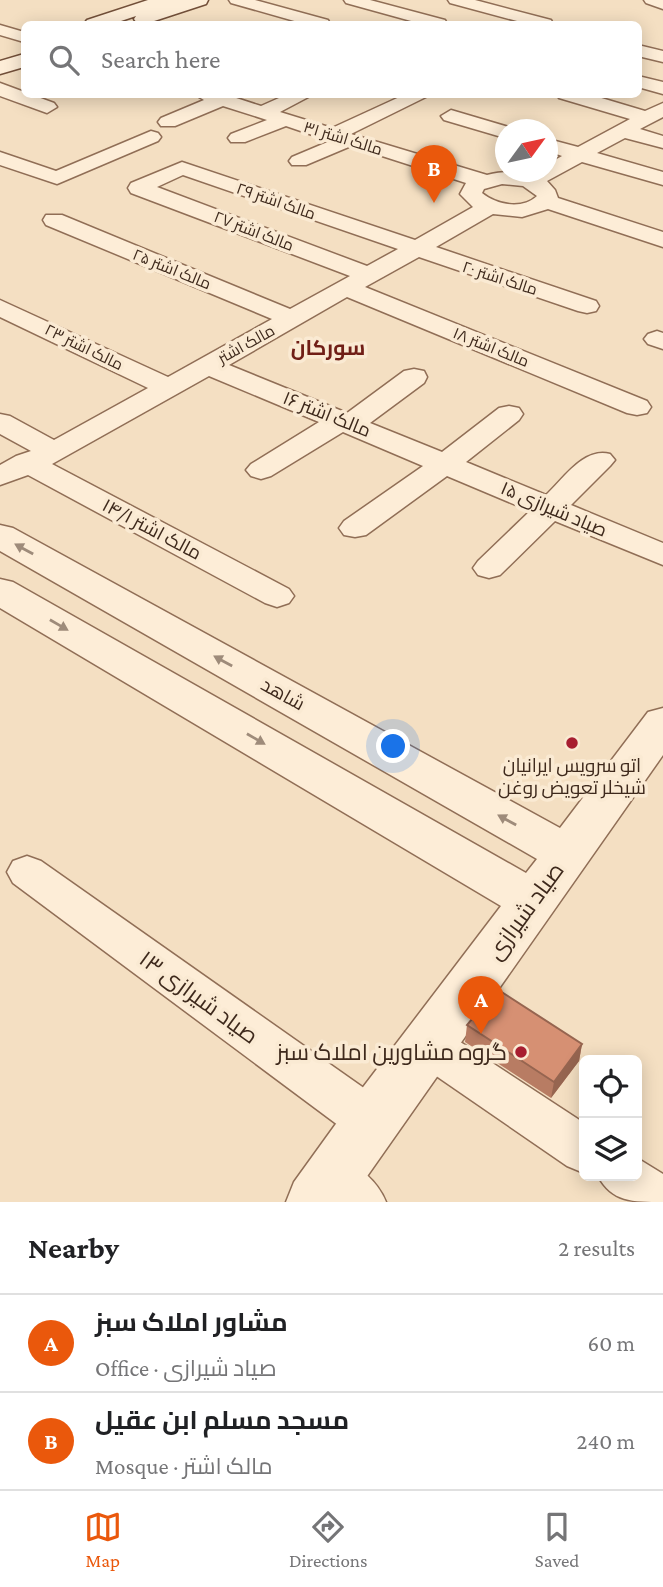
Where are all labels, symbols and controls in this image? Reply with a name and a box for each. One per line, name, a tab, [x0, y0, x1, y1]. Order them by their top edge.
search box	[21, 21, 642, 98]
icon: search	[45, 41, 83, 79]
text: Search here	[101, 45, 220, 74]
street label: مالک اشتر ۳۱	[301, 118, 384, 159]
north arrow	[495, 119, 558, 182]
pin: B	[411, 145, 457, 203]
street label: مالک اشتر ۲۹	[234, 180, 318, 223]
street label: مالک اشتر ۲۷	[211, 208, 296, 255]
street label: مالک اشتر ۲۵	[130, 246, 214, 293]
street label: مالک اشتر ۲۰	[460, 258, 540, 299]
street label: مالک اشتر ۲۳	[42, 321, 126, 374]
street label: مالک اشتر	[214, 321, 278, 368]
street label: مالک اشتر ۱۸	[450, 324, 531, 371]
district label: سورکان	[291, 336, 365, 361]
street label: مالک اشتر ۱۶	[280, 387, 374, 442]
street label: صیاد شیرازی ۱۵	[497, 477, 610, 542]
street label: مالک اشتر ۱۴/۱	[99, 494, 205, 565]
one-way arrow	[15, 543, 34, 555]
one-way arrow	[49, 619, 69, 631]
one-way arrow	[213, 655, 233, 667]
street label: شاهد	[258, 674, 308, 714]
your location	[376, 729, 410, 763]
one-way arrow	[246, 733, 265, 745]
marker: اتو سرویس ایرانیان شیخلر تعویض روغن	[564, 735, 580, 751]
place label: اتو سرویس ایرانیان شیخلر تعویض روغن	[498, 755, 646, 799]
one-way arrow	[497, 814, 517, 826]
street label: صیاد شیرازی	[481, 858, 570, 965]
street label: صیاد شیرازی ۱۳	[134, 945, 263, 1050]
pin: A	[458, 976, 504, 1034]
place label: گروه مشاورین املاک سبز	[274, 1039, 507, 1066]
marker: گروه مشاورین املاک سبز	[513, 1044, 529, 1060]
map controls	[579, 1055, 642, 1181]
button: locate	[579, 1055, 642, 1118]
button: layers	[579, 1118, 642, 1181]
text: Nearby	[28, 1231, 119, 1264]
text: 2 results	[558, 1235, 635, 1261]
text: مشاور املاک سبز	[95, 1308, 288, 1337]
text: A	[44, 1330, 58, 1356]
text: 60 m	[588, 1330, 635, 1356]
text: Office · صیاد شیرازی	[95, 1355, 277, 1381]
text: مسجد مسلم ابن عقیل	[95, 1406, 349, 1435]
text: B	[44, 1428, 58, 1454]
text: 240 m	[576, 1428, 635, 1454]
text: Mosque · مالک اشتر	[95, 1453, 273, 1479]
tab: Map	[84, 1508, 122, 1571]
tab: Directions	[289, 1508, 368, 1571]
tab: Saved	[535, 1508, 579, 1571]

